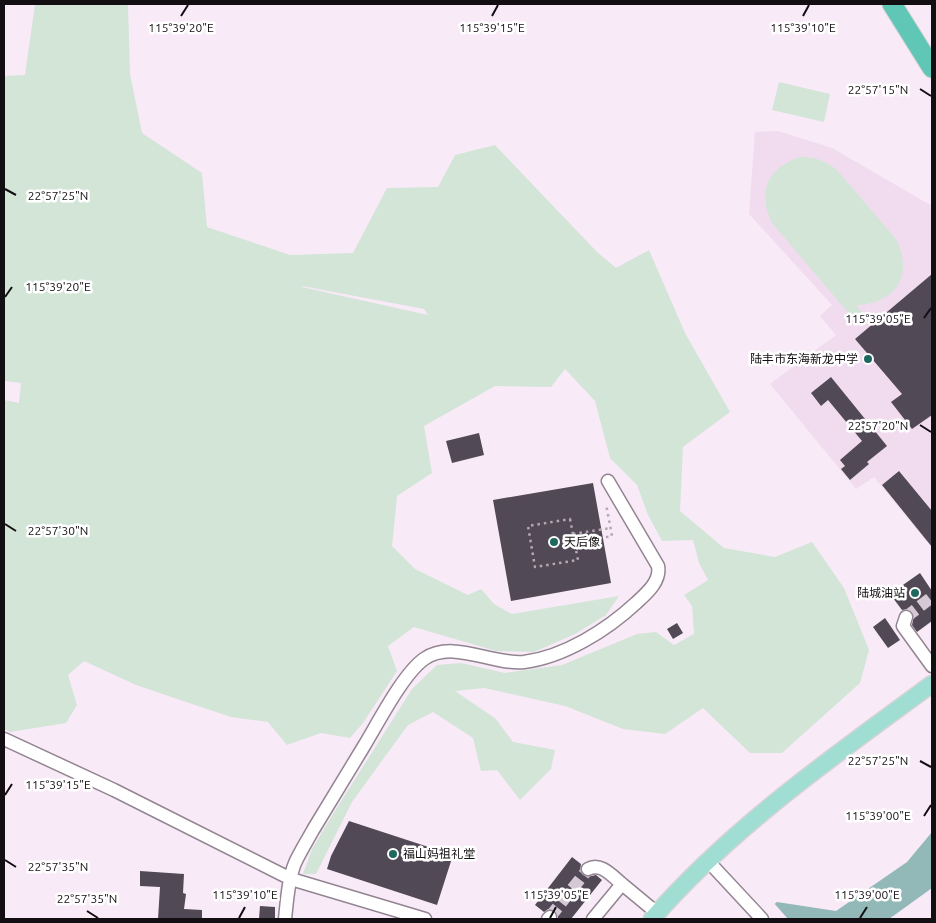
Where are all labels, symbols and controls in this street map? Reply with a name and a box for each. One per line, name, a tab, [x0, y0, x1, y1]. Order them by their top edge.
text: 115°39'20"E	[148, 21, 214, 34]
text: 115°39'15"E	[459, 21, 525, 34]
text: 115°39'10"E	[770, 21, 836, 34]
text: 22°57'15"N	[848, 83, 908, 96]
text: 22°57'25"N	[28, 189, 88, 202]
text: 115°39'20"E	[25, 280, 91, 293]
text: 115°39'05"E	[845, 312, 911, 325]
place label: 陆丰市东海新龙中学	[750, 352, 858, 365]
marker: 陆丰市东海新龙中学	[862, 353, 874, 365]
text: 22°57'20"N	[848, 419, 908, 432]
text: 22°57'30"N	[28, 524, 88, 537]
place label: 天后像	[564, 535, 600, 548]
marker: 天后像	[548, 536, 560, 548]
place label: 陆城油站	[857, 586, 905, 599]
marker: 陆城油站	[909, 587, 921, 599]
text: 22°57'25"N	[848, 754, 908, 767]
text: 115°39'15"E	[25, 778, 91, 791]
text: 115°39'00"E	[845, 809, 911, 822]
place label: 福山妈祖礼堂	[403, 847, 475, 860]
marker: 福山妈祖礼堂	[387, 848, 399, 860]
text: 22°57'35"N	[28, 860, 88, 873]
text: 115°39'10"E	[212, 888, 278, 901]
text: 115°39'05"E	[523, 888, 589, 901]
text: 115°39'00"E	[834, 888, 900, 901]
text: 22°57'35"N	[57, 892, 117, 905]

